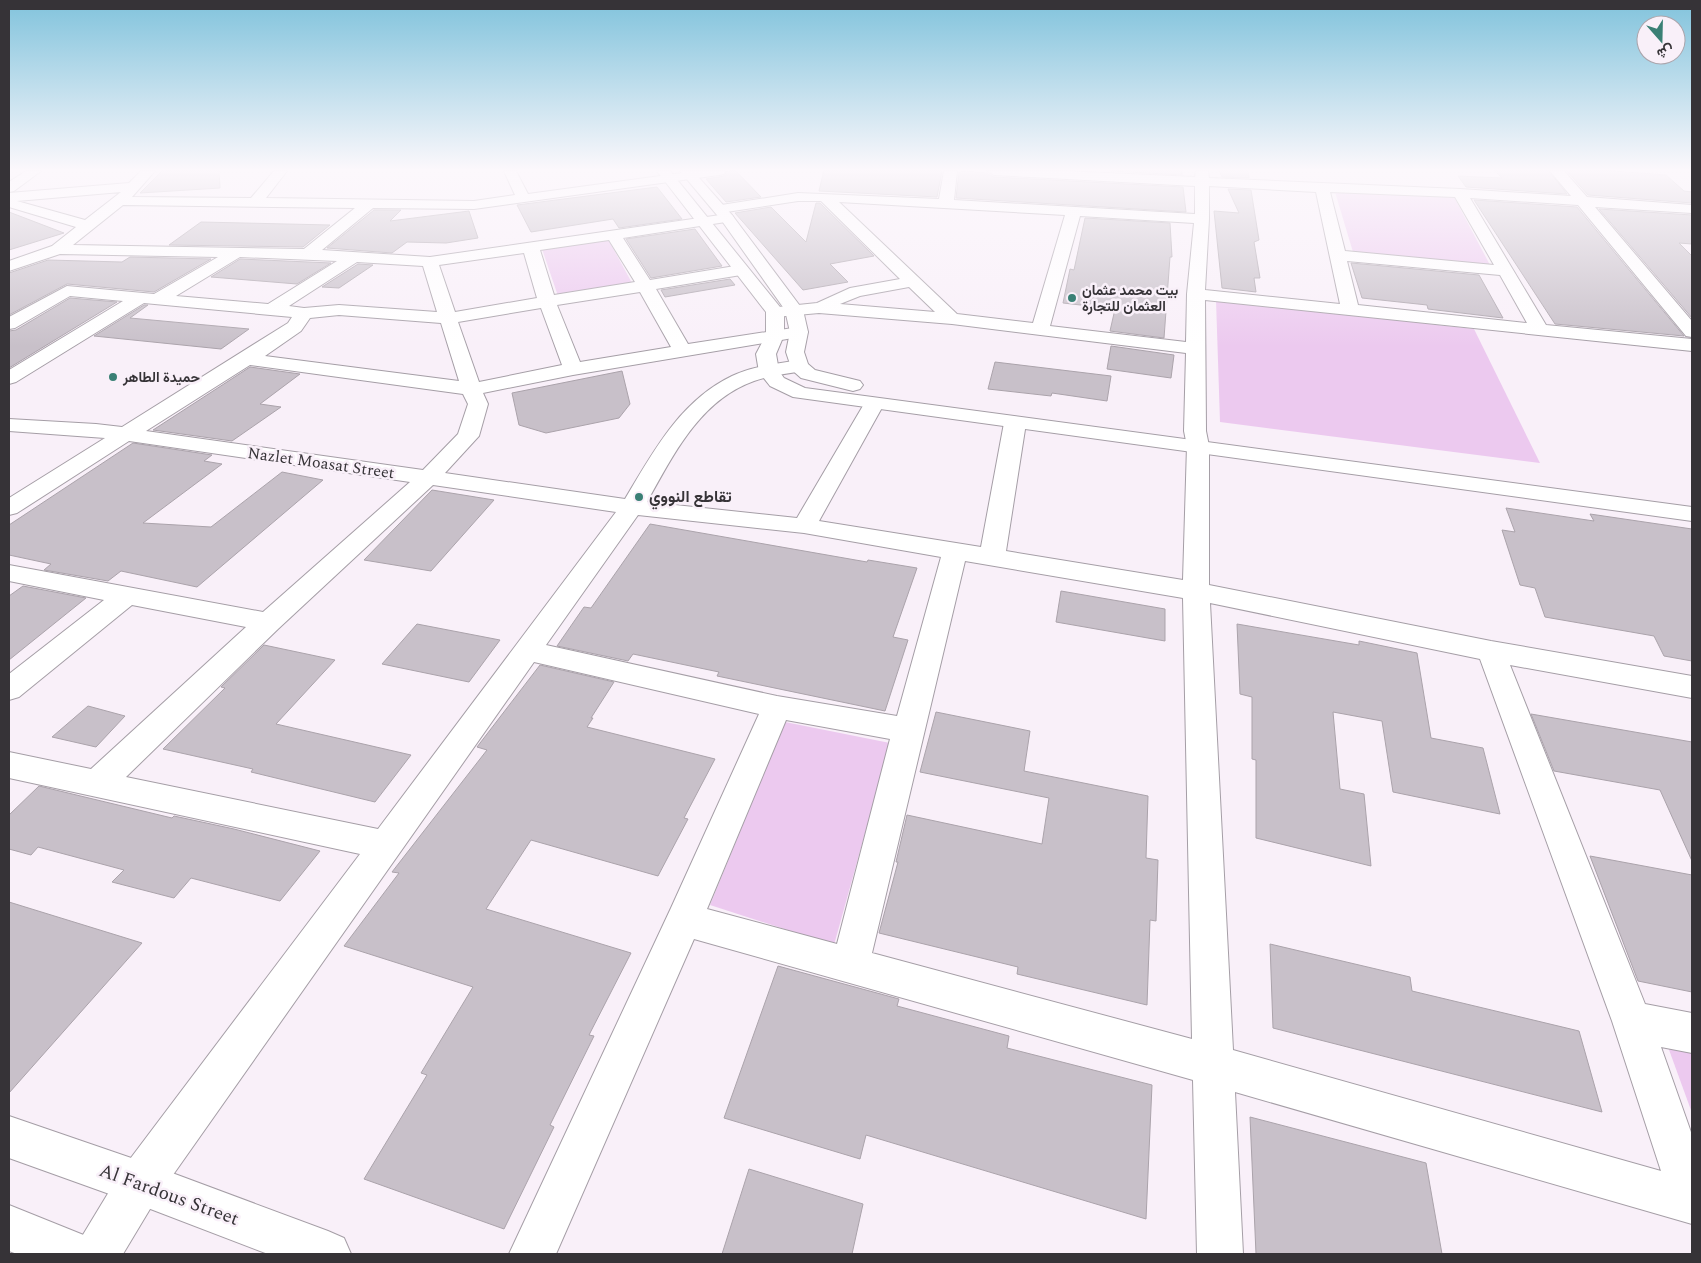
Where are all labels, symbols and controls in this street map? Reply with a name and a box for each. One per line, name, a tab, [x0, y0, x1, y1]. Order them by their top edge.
north arrow	[1636, 15, 1686, 65]
text: ش	[1654, 39, 1677, 65]
place label: بيت محمد عثمان العثمان للتجارة	[1082, 280, 1178, 317]
marker: بيت محمد عثمان العثمان للتجارة	[1066, 292, 1078, 304]
place label: حميدة الطاهر	[122, 367, 201, 388]
marker: حميدة الطاهر	[107, 371, 119, 383]
street label: Nazlet Moasat Street	[246, 441, 396, 485]
place label: تقاطع النووي	[649, 485, 732, 510]
marker: تقاطع النووي	[633, 491, 645, 503]
street label: Al Fardous Street	[95, 1156, 243, 1234]

